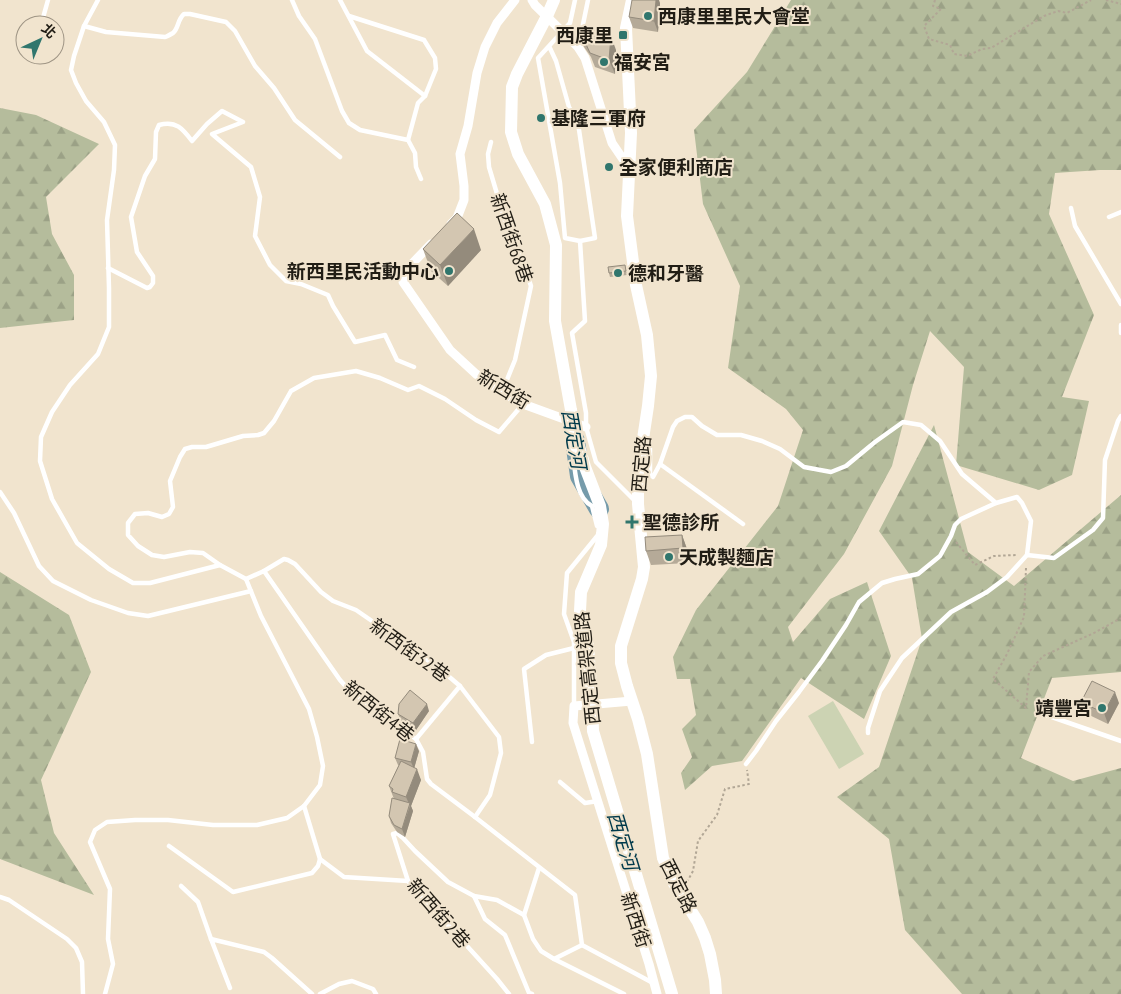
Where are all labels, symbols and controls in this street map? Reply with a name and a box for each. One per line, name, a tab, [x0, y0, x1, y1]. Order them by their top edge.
place label: 西康里里民大會堂	[658, 4, 810, 28]
marker: 西康里里民大會堂	[642, 10, 654, 22]
north arrow	[15, 15, 65, 65]
text: 北	[38, 19, 60, 42]
place label: 西康里	[556, 23, 613, 47]
marker: 西康里	[617, 29, 629, 41]
place label: 福安宮	[614, 50, 671, 74]
marker: 福安宮	[598, 56, 610, 68]
place label: 基隆三軍府	[551, 106, 646, 130]
marker: 基隆三軍府	[535, 112, 547, 124]
place label: 全家便利商店	[619, 155, 733, 179]
marker: 全家便利商店	[603, 161, 615, 173]
street label: 新西街68巷	[485, 190, 539, 286]
place label: 新西里民活動中心	[287, 259, 439, 283]
place label: 德和牙醫	[628, 261, 704, 285]
marker: 新西里民活動中心	[443, 265, 455, 277]
marker: 德和牙醫	[612, 267, 624, 279]
street label: 新西街	[473, 364, 535, 414]
water label: 西定河	[556, 407, 593, 475]
street label: 西定路	[627, 435, 655, 493]
place label: 聖德診所	[643, 510, 719, 534]
marker: 聖德診所	[625, 515, 639, 529]
place label: 天成製麵店	[679, 545, 774, 569]
marker: 天成製麵店	[663, 551, 675, 563]
street label: 西定高架道路	[569, 610, 605, 726]
street label: 新西街32巷	[365, 613, 455, 687]
street label: 新西街4巷	[339, 675, 419, 747]
place label: 靖豐宮	[1035, 696, 1092, 720]
marker: 靖豐宮	[1096, 702, 1108, 714]
water label: 西定河	[602, 809, 645, 877]
street label: 西定路	[655, 855, 703, 917]
street label: 新西街2巷	[402, 873, 476, 953]
street label: 新西街	[616, 889, 656, 951]

